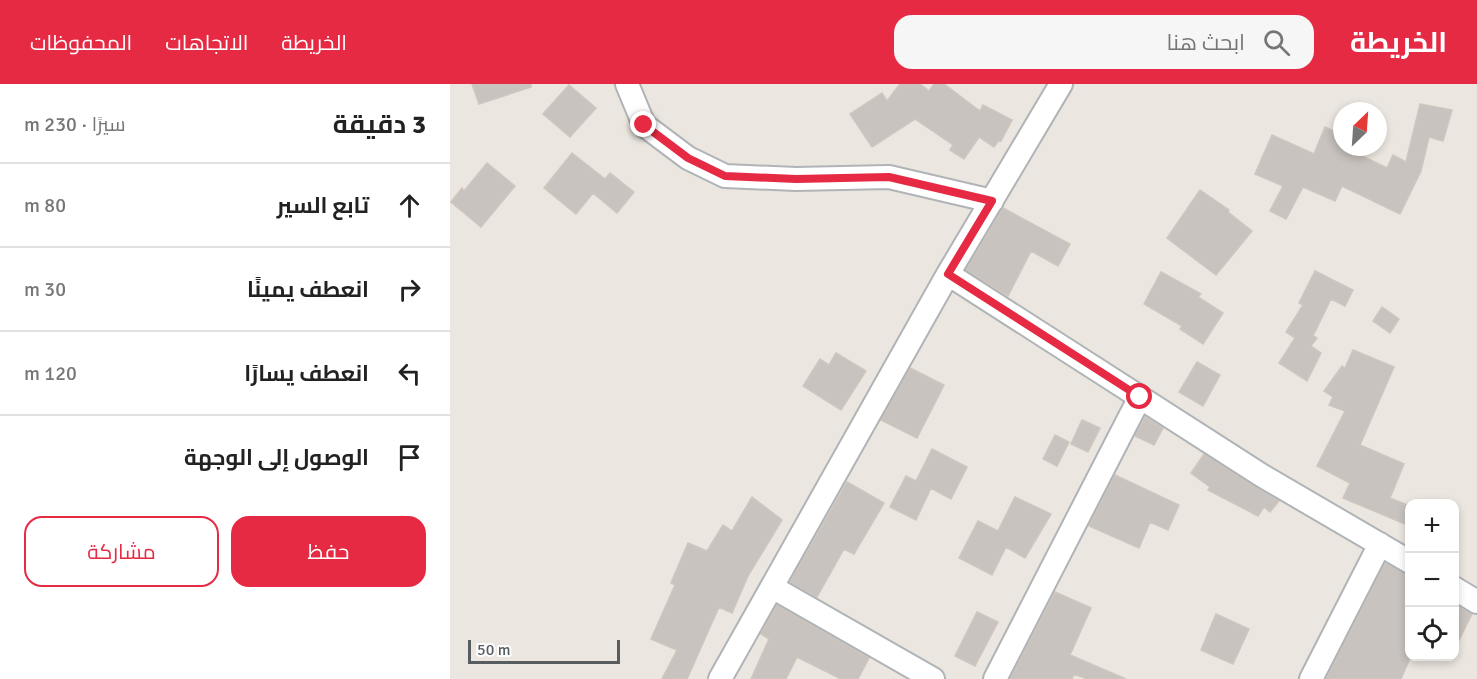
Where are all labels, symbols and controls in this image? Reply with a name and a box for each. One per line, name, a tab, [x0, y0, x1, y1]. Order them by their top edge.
search box	[894, 15, 1314, 69]
icon: search	[1260, 26, 1293, 59]
text: الخريطة	[1350, 26, 1447, 60]
text: ابحث هنا	[1167, 29, 1245, 56]
text: المحفوظات	[30, 30, 132, 56]
text: الاتجاهات	[165, 30, 248, 56]
text: الخريطة	[281, 30, 347, 56]
north arrow	[1333, 102, 1387, 156]
text: 3 دقيقة	[333, 109, 426, 141]
route end	[630, 111, 656, 137]
text: سيرًا · 230 m	[24, 112, 125, 137]
icon: ahead	[393, 189, 426, 222]
text: تابع السير	[277, 192, 369, 219]
text: 80 m	[24, 193, 66, 218]
icon: right	[393, 273, 426, 306]
text: انعطف يمينًا	[247, 276, 369, 303]
text: 30 m	[24, 277, 66, 302]
icon: left	[393, 357, 426, 390]
text: انعطف يسارًا	[244, 360, 369, 387]
text: 120 m	[24, 361, 77, 386]
route start	[1126, 383, 1152, 409]
icon: arrive	[393, 441, 426, 474]
text: الوصول إلى الوجهة	[184, 444, 369, 471]
map controls	[1405, 499, 1459, 661]
button: +	[1405, 499, 1459, 553]
button: مشاركة	[24, 516, 219, 587]
button: حفظ	[231, 516, 426, 587]
button: −	[1405, 553, 1459, 607]
button: locate	[1405, 607, 1459, 661]
scale bar	[468, 637, 620, 664]
text: 50 m	[477, 640, 511, 660]

